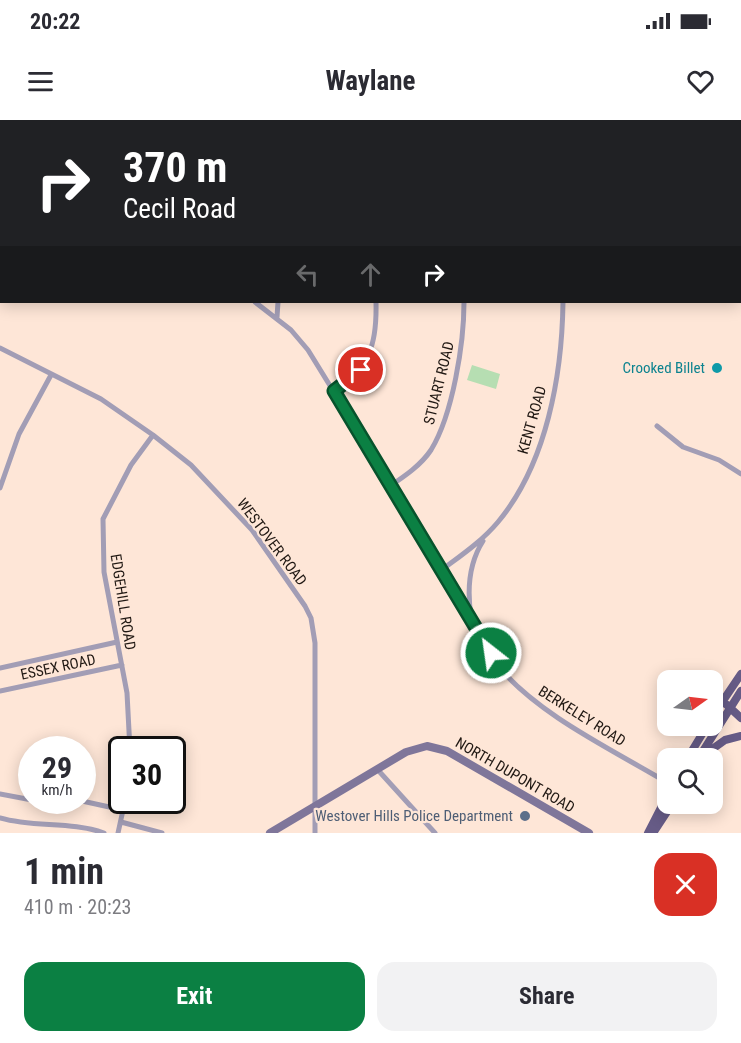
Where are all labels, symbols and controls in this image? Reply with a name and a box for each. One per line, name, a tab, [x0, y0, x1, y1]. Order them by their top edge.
text: 20:22	[30, 9, 81, 34]
icon: menu	[24, 65, 57, 98]
text: Waylane	[325, 65, 416, 97]
icon: heart	[684, 65, 717, 98]
text: 370 m	[123, 143, 228, 192]
icon: right	[24, 144, 102, 222]
text: Cecil Road	[123, 193, 236, 225]
icon: left	[291, 258, 324, 291]
icon: ahead	[354, 258, 387, 291]
icon: right	[417, 258, 450, 291]
street label: STUART ROAD	[420, 340, 458, 426]
pin	[335, 344, 386, 395]
icon: arrive	[344, 353, 377, 386]
place label: Crooked Billet	[623, 359, 705, 377]
marker: Crooked Billet	[710, 361, 724, 375]
street label: KENT ROAD	[514, 384, 550, 456]
street label: WESTOVER ROAD	[233, 495, 311, 589]
street label: EDGEHILL ROAD	[107, 553, 139, 651]
position arrow	[459, 621, 523, 685]
street label: ESSEX ROAD	[19, 650, 97, 684]
north arrow	[657, 670, 723, 736]
map controls	[657, 670, 723, 814]
street label: BERKELEY ROAD	[535, 682, 629, 750]
street label: NORTH DUPONT ROAD	[452, 734, 578, 816]
speed limit sign: 30	[108, 736, 186, 814]
button: search	[657, 748, 723, 814]
text: 29	[42, 750, 72, 785]
text: km/h	[42, 781, 72, 799]
place label: Westover Hills Police Department	[315, 807, 513, 825]
marker: Westover Hills Police Department	[518, 809, 532, 823]
text: 1 min	[24, 851, 104, 893]
button: close	[654, 853, 717, 916]
text: 410 m · 20:23	[24, 895, 131, 919]
button: Exit	[24, 962, 365, 1031]
button: Share	[377, 962, 717, 1031]

